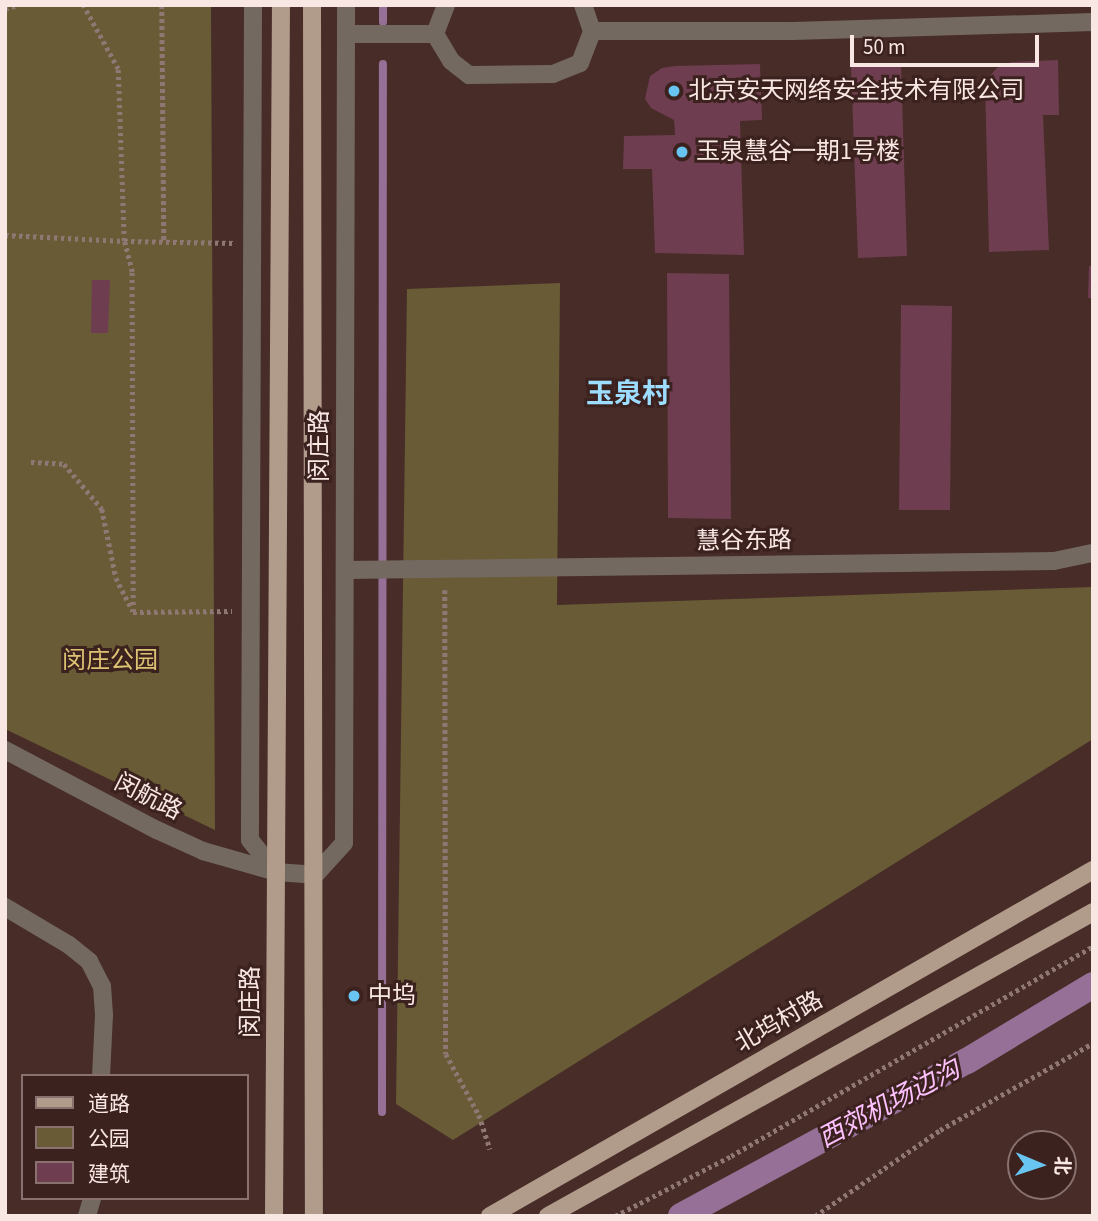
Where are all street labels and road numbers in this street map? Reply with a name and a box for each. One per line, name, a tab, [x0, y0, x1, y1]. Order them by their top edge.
street label: 闵庄路	[306, 410, 334, 482]
street label: 慧谷东路	[696, 526, 792, 556]
street label: 闵航路	[109, 768, 187, 826]
street label: 闵庄路	[237, 966, 265, 1038]
street label: 北坞村路	[730, 986, 828, 1058]

